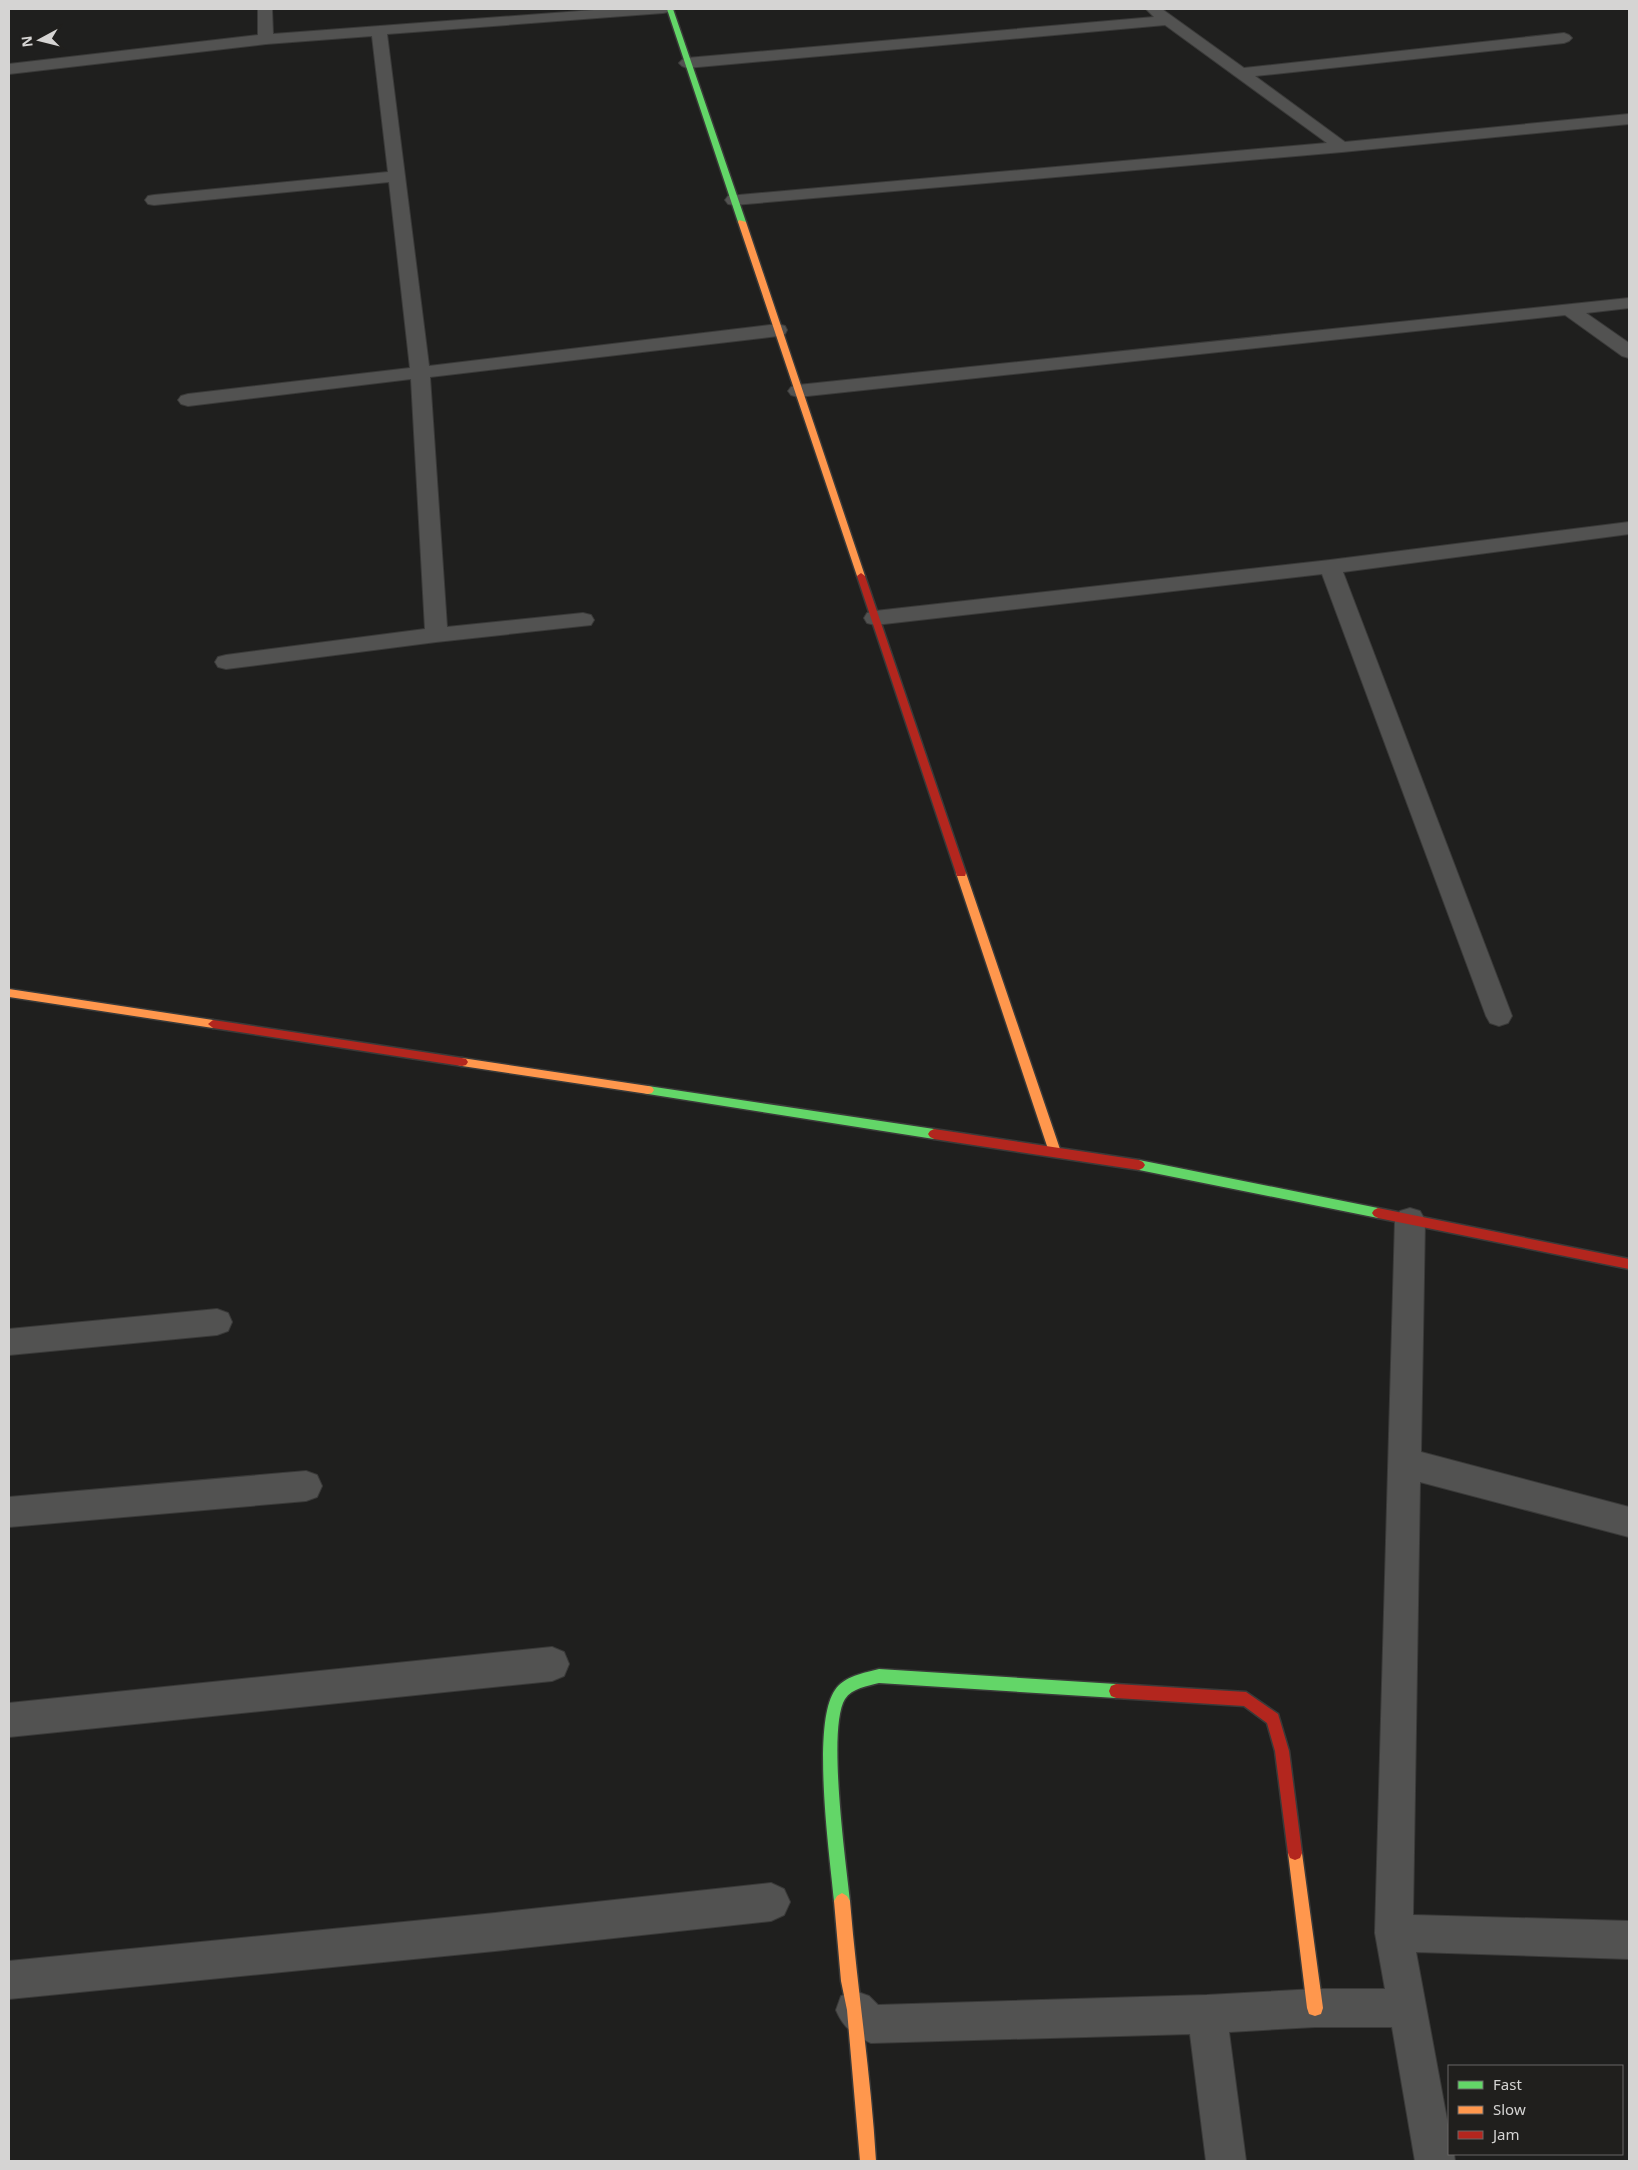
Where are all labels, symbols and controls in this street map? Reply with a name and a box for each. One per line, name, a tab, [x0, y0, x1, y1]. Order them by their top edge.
north arrow	[15, 15, 65, 65]
text: N	[16, 35, 37, 48]
legend	[1448, 2065, 1623, 2155]
text: Fast	[1493, 2074, 1522, 2094]
text: Slow	[1493, 2099, 1526, 2119]
text: Jam	[1491, 2124, 1520, 2144]

